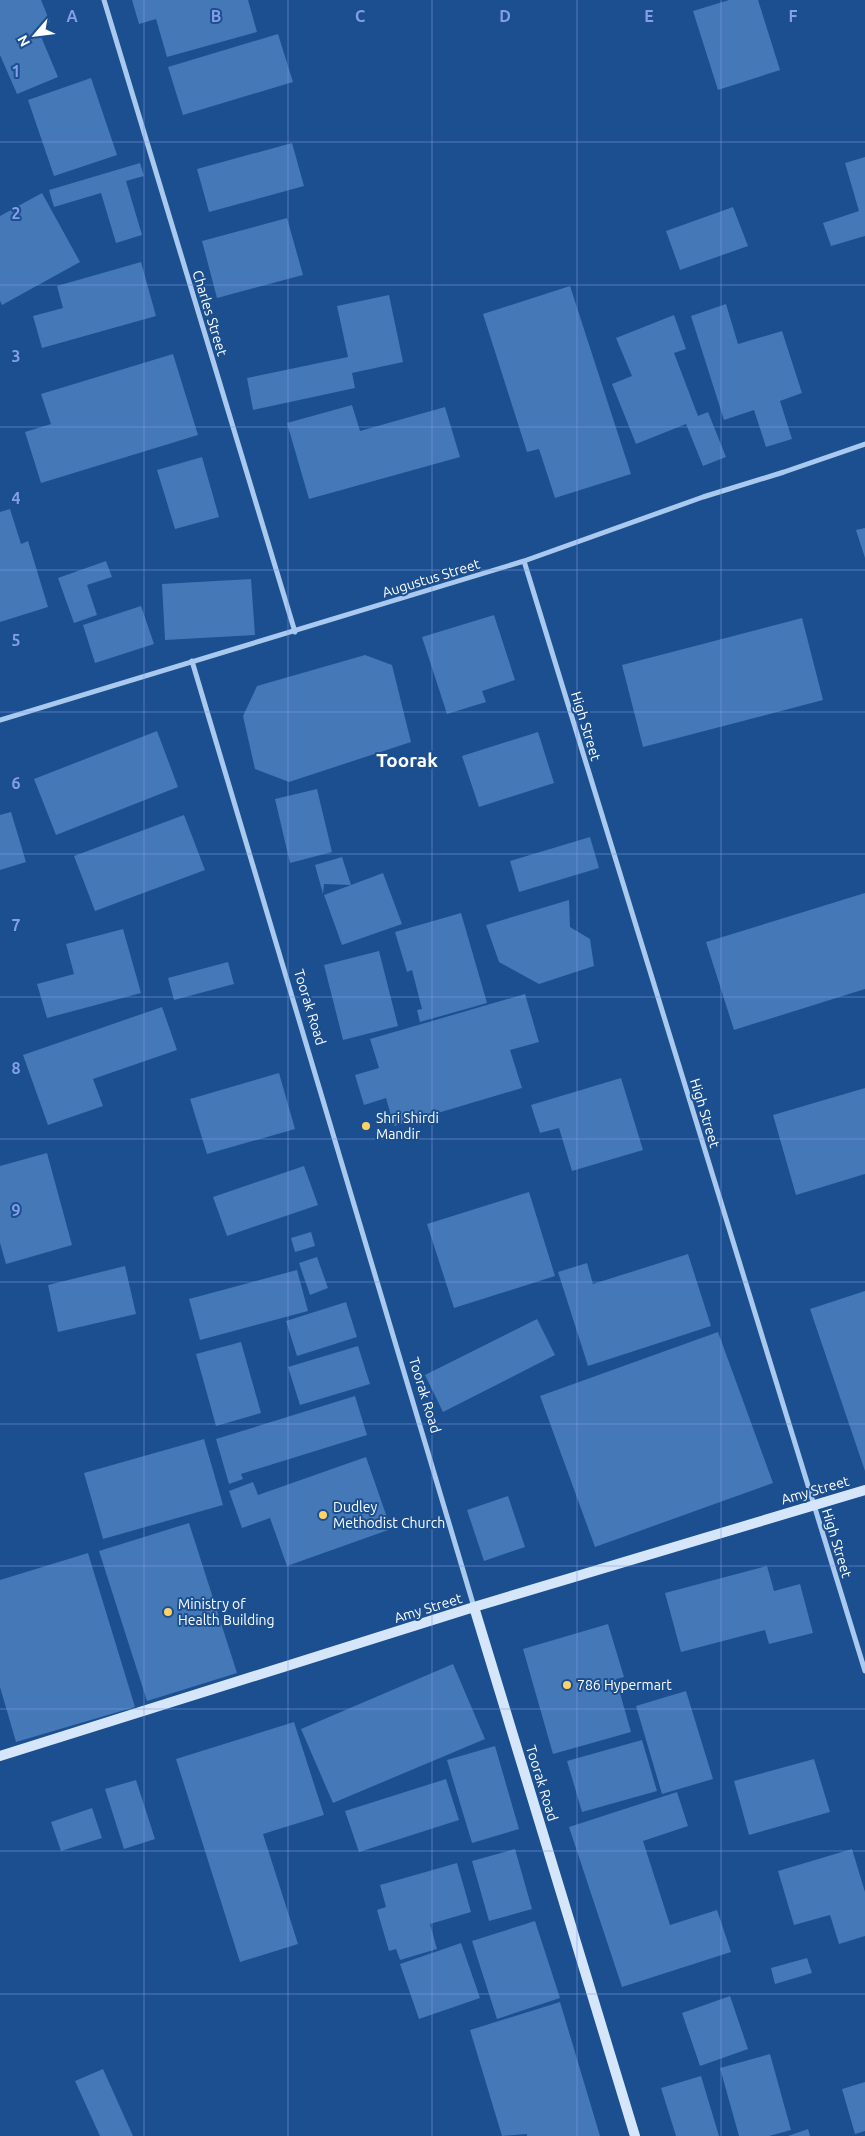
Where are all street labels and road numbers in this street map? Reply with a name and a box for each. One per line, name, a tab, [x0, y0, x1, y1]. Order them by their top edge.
street label: Charles Street	[189, 268, 231, 358]
street label: Augustus Street	[380, 555, 482, 600]
street label: High Street	[568, 689, 604, 763]
street label: Toorak Road	[291, 967, 329, 1047]
street label: High Street	[687, 1076, 723, 1150]
street label: Toorak Road	[406, 1355, 444, 1435]
street label: Amy Street	[779, 1472, 851, 1507]
street label: High Street	[819, 1506, 855, 1580]
street label: Amy Street	[392, 1590, 464, 1626]
street label: Toorak Road	[523, 1743, 561, 1823]

